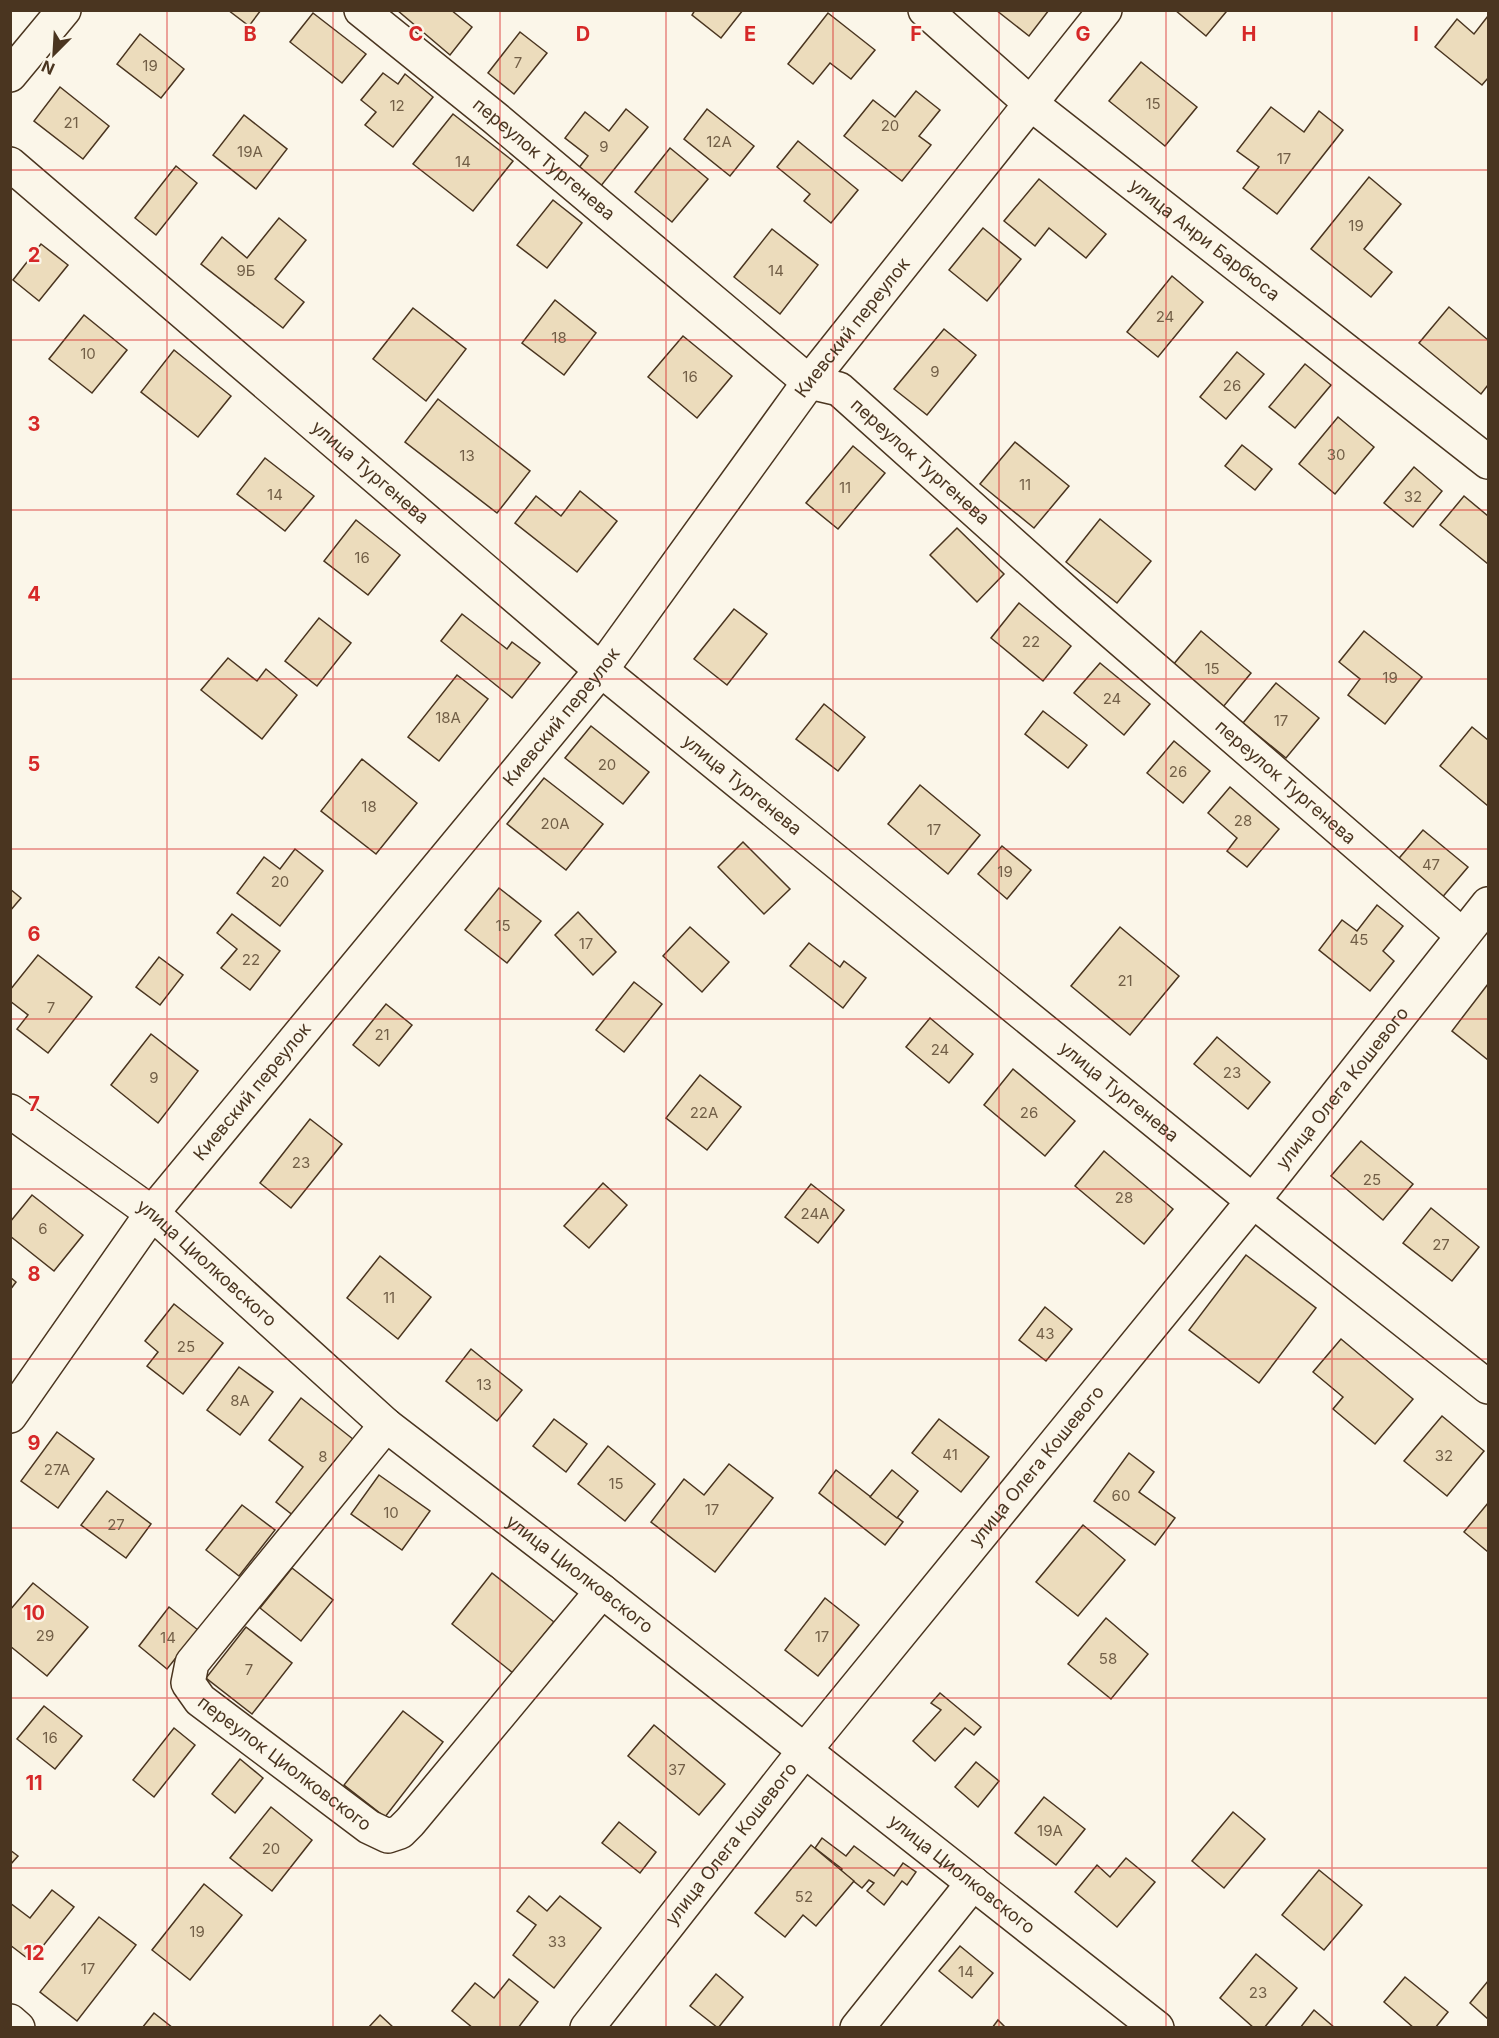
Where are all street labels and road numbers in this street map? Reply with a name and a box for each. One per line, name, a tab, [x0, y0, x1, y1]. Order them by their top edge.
street label: переулок Тургенева	[469, 93, 619, 224]
street label: улица Анри Барбюса	[1125, 174, 1284, 305]
street label: Киевский переулок	[790, 253, 914, 401]
street label: переулок Тургенева	[847, 394, 994, 529]
street label: улица Тургенева	[308, 416, 433, 528]
street label: Киевский переулок	[499, 643, 624, 790]
street label: переулок Тургенева	[1211, 715, 1360, 848]
street label: улица Тургенева	[679, 730, 806, 839]
street label: улица Олега Кошевого	[1272, 1002, 1413, 1173]
street label: Киевский переулок	[189, 1018, 315, 1165]
street label: улица Тургенева	[1055, 1037, 1183, 1146]
street label: улица Циолковского	[133, 1195, 281, 1331]
street label: улица Олега Кошевого	[965, 1381, 1108, 1550]
street label: улица Циолковского	[502, 1510, 658, 1637]
street label: переулок Циолковского	[194, 1691, 376, 1835]
street label: улица Олега Кошевого	[661, 1758, 801, 1929]
street label: улица Циолковского	[885, 1810, 1039, 1938]

